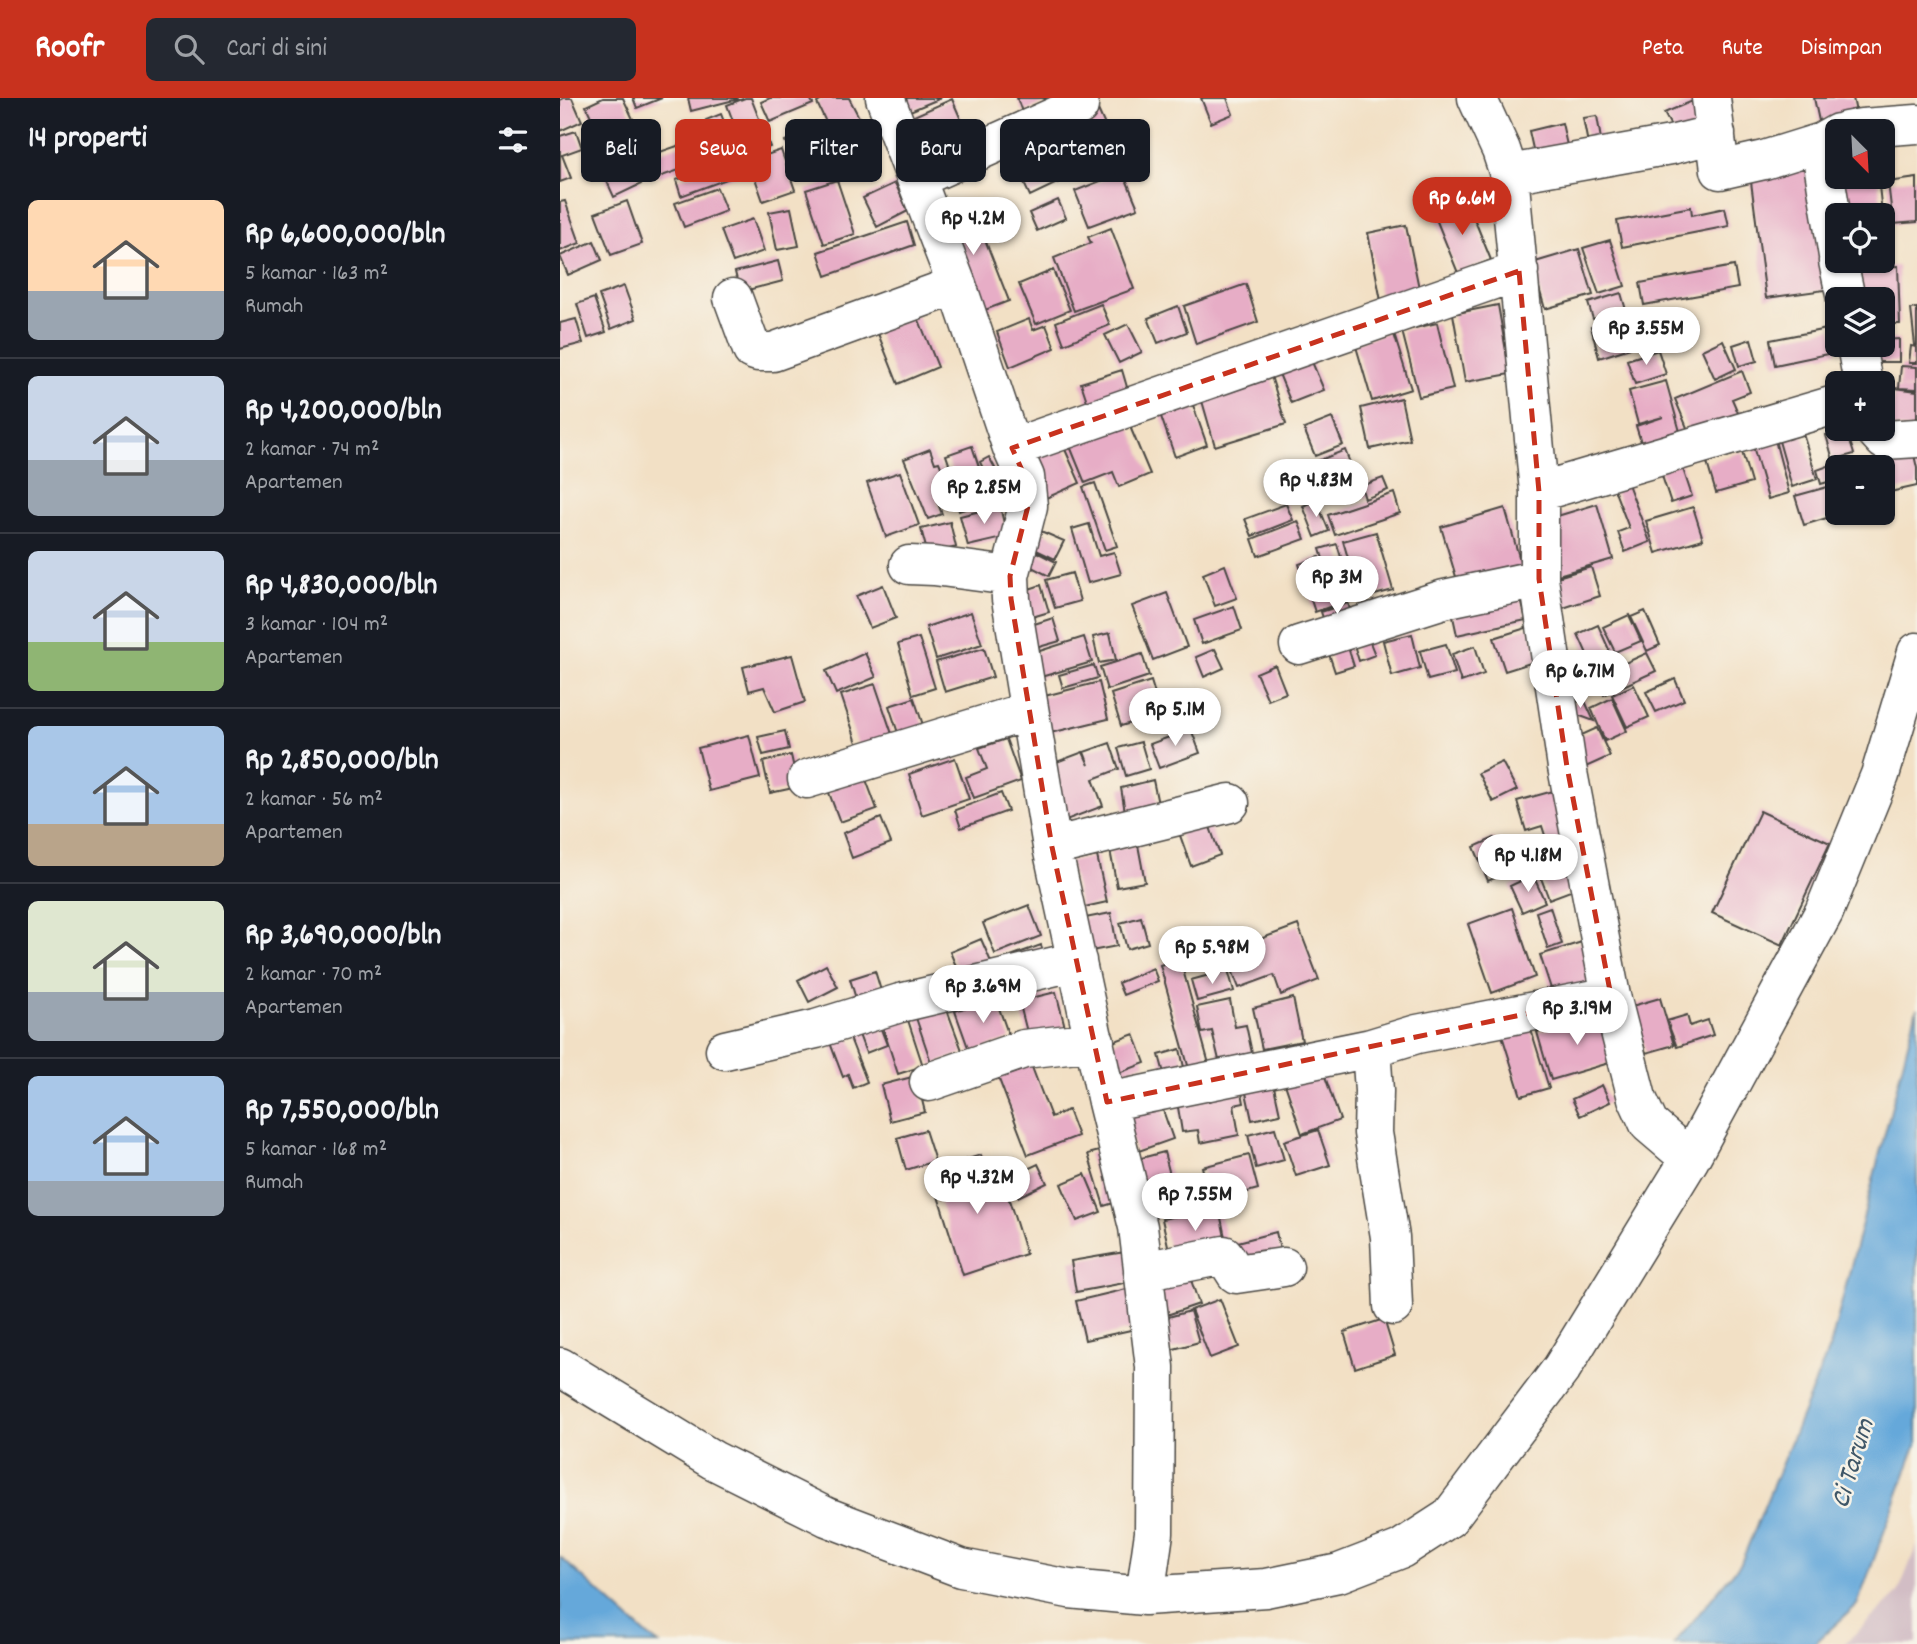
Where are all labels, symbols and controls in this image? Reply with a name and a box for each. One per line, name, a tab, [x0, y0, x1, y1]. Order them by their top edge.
search box	[146, 18, 636, 81]
text: Roofr	[35, 26, 104, 73]
icon: search	[170, 30, 208, 68]
text: Cari di sini	[226, 31, 327, 68]
text: Peta	[1642, 32, 1683, 66]
text: Rute	[1721, 32, 1763, 66]
text: Disimpan	[1801, 32, 1882, 66]
text: 14 properti	[28, 119, 147, 162]
chip: Beli	[581, 119, 661, 182]
chip: Sewa	[675, 119, 771, 182]
chip: Filter	[785, 119, 882, 182]
chip: Baru	[896, 119, 986, 182]
chip: Apartemen	[1000, 119, 1150, 182]
north arrow	[1825, 119, 1895, 189]
map controls	[1825, 119, 1895, 525]
icon: filters	[494, 121, 532, 159]
pin: Rp 6.6M	[1397, 178, 1527, 237]
text: Rp 6.6M	[1429, 183, 1495, 216]
pin: Rp 4.2M	[908, 198, 1038, 257]
text: Rp 4.2M	[941, 203, 1005, 236]
button: locate	[1825, 203, 1895, 273]
text: Rp 6,600,000/bln	[245, 215, 445, 258]
icon: home	[84, 228, 168, 312]
text: 5 kamar · 163 m²	[245, 258, 388, 291]
button: layers	[1825, 287, 1895, 357]
text: Rumah	[245, 291, 303, 324]
pin: Rp 3.55M	[1574, 308, 1718, 367]
text: Rp 3.55M	[1608, 313, 1684, 346]
button: +	[1825, 371, 1895, 441]
text: Rp 4,200,000/bln	[245, 391, 442, 434]
icon: home	[84, 404, 168, 488]
text: 2 kamar · 74 m²	[245, 434, 379, 467]
button: −	[1825, 455, 1895, 525]
pin: Rp 4.83M	[1244, 460, 1388, 519]
text: Rp 4.83M	[1279, 465, 1353, 498]
pin: Rp 2.85M	[912, 466, 1056, 526]
text: Apartemen	[245, 467, 343, 500]
text: Rp 2.85M	[947, 472, 1021, 505]
pin: Rp 3M	[1288, 556, 1386, 616]
text: Rp 3M	[1312, 562, 1362, 595]
text: Rp 4,830,000/bln	[245, 566, 437, 609]
icon: home	[84, 579, 168, 663]
text: 3 kamar · 104 m²	[245, 609, 388, 642]
text: Apartemen	[245, 642, 343, 675]
pin: Rp 6.71M	[1508, 650, 1652, 710]
text: Rp 6.71M	[1545, 656, 1615, 689]
pin: Rp 5.1M	[1110, 688, 1240, 748]
text: Rp 5.1M	[1145, 694, 1205, 727]
text: Rp 2,850,000/bln	[245, 741, 439, 784]
icon: home	[84, 754, 168, 838]
text: 2 kamar · 56 m²	[245, 784, 383, 817]
text: Apartemen	[245, 817, 343, 850]
pin: Rp 4.18M	[1456, 834, 1600, 894]
text: Rp 4.18M	[1494, 840, 1562, 873]
text: Rp 3,690,000/bln	[245, 916, 441, 959]
pin: Rp 5.98M	[1140, 926, 1284, 986]
icon: home	[84, 929, 168, 1013]
text: Rp 5.98M	[1175, 932, 1249, 965]
text: 2 kamar · 70 m²	[245, 959, 382, 992]
pin: Rp 3.69M	[911, 965, 1055, 1025]
text: Rp 3.69M	[945, 971, 1021, 1004]
pin: Rp 3.19M	[1505, 988, 1649, 1047]
text: Apartemen	[245, 992, 343, 1025]
text: Rp 3.19M	[1542, 993, 1612, 1026]
text: Rp 7,550,000/bln	[245, 1091, 439, 1134]
icon: home	[84, 1104, 168, 1188]
text: 5 kamar · 168 m²	[245, 1134, 387, 1167]
pin: Rp 4.32M	[905, 1156, 1049, 1216]
text: Rp 4.32M	[940, 1162, 1014, 1195]
text: Rumah	[245, 1167, 303, 1200]
pin: Rp 7.55M	[1123, 1174, 1267, 1233]
text: Rp 7.55M	[1158, 1179, 1232, 1212]
water label: Ci Tarum	[1823, 1414, 1888, 1514]

